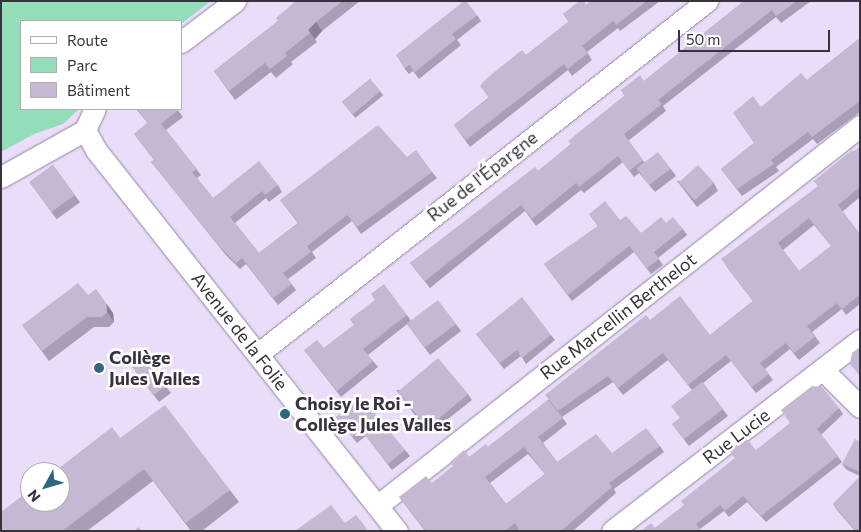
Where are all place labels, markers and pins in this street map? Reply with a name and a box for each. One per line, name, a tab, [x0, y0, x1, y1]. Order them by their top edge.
place label: Collège Jules Valles	[109, 347, 200, 389]
marker: Collège Jules Valles	[93, 362, 105, 374]
place label: Choisy le Roi - Collège Jules Valles	[295, 393, 451, 436]
marker: Choisy le Roi - Collège Jules Valles	[279, 408, 291, 420]

